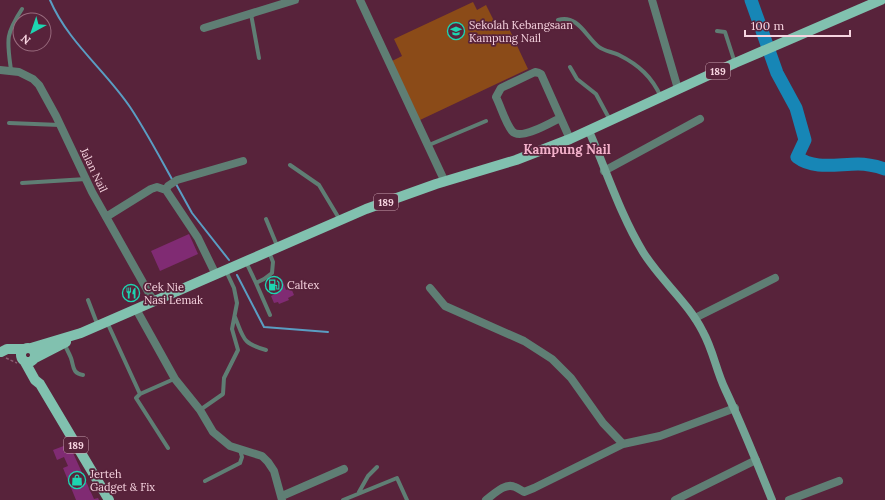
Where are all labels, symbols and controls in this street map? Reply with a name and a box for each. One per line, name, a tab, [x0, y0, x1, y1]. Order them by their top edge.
north arrow	[12, 12, 52, 52]
scale bar	[745, 12, 850, 38]
place label: Sekolah Kebangsaan Kampung Nail	[469, 18, 573, 45]
text: 100 m	[751, 18, 784, 33]
school or university icon: Sekolah Kebangsaan Kampung Nail	[446, 21, 466, 41]
text: N	[17, 31, 33, 48]
road number: 189	[706, 63, 730, 79]
district label: Kampung Nail	[523, 141, 611, 158]
street label: Jalan Nail	[77, 144, 111, 195]
road number: 189	[374, 194, 398, 210]
fuel station icon: Caltex	[264, 275, 284, 295]
place label: Caltex	[287, 278, 320, 292]
place label: Cek Nie Nasi Lemak	[144, 280, 203, 307]
restaurant icon: Cek Nie Nasi Lemak	[121, 283, 141, 303]
road number: 189	[64, 437, 88, 453]
place label: Jerteh Gadget & Fix	[89, 467, 155, 494]
shop icon: Jerteh Gadget & Fix	[67, 470, 87, 490]

